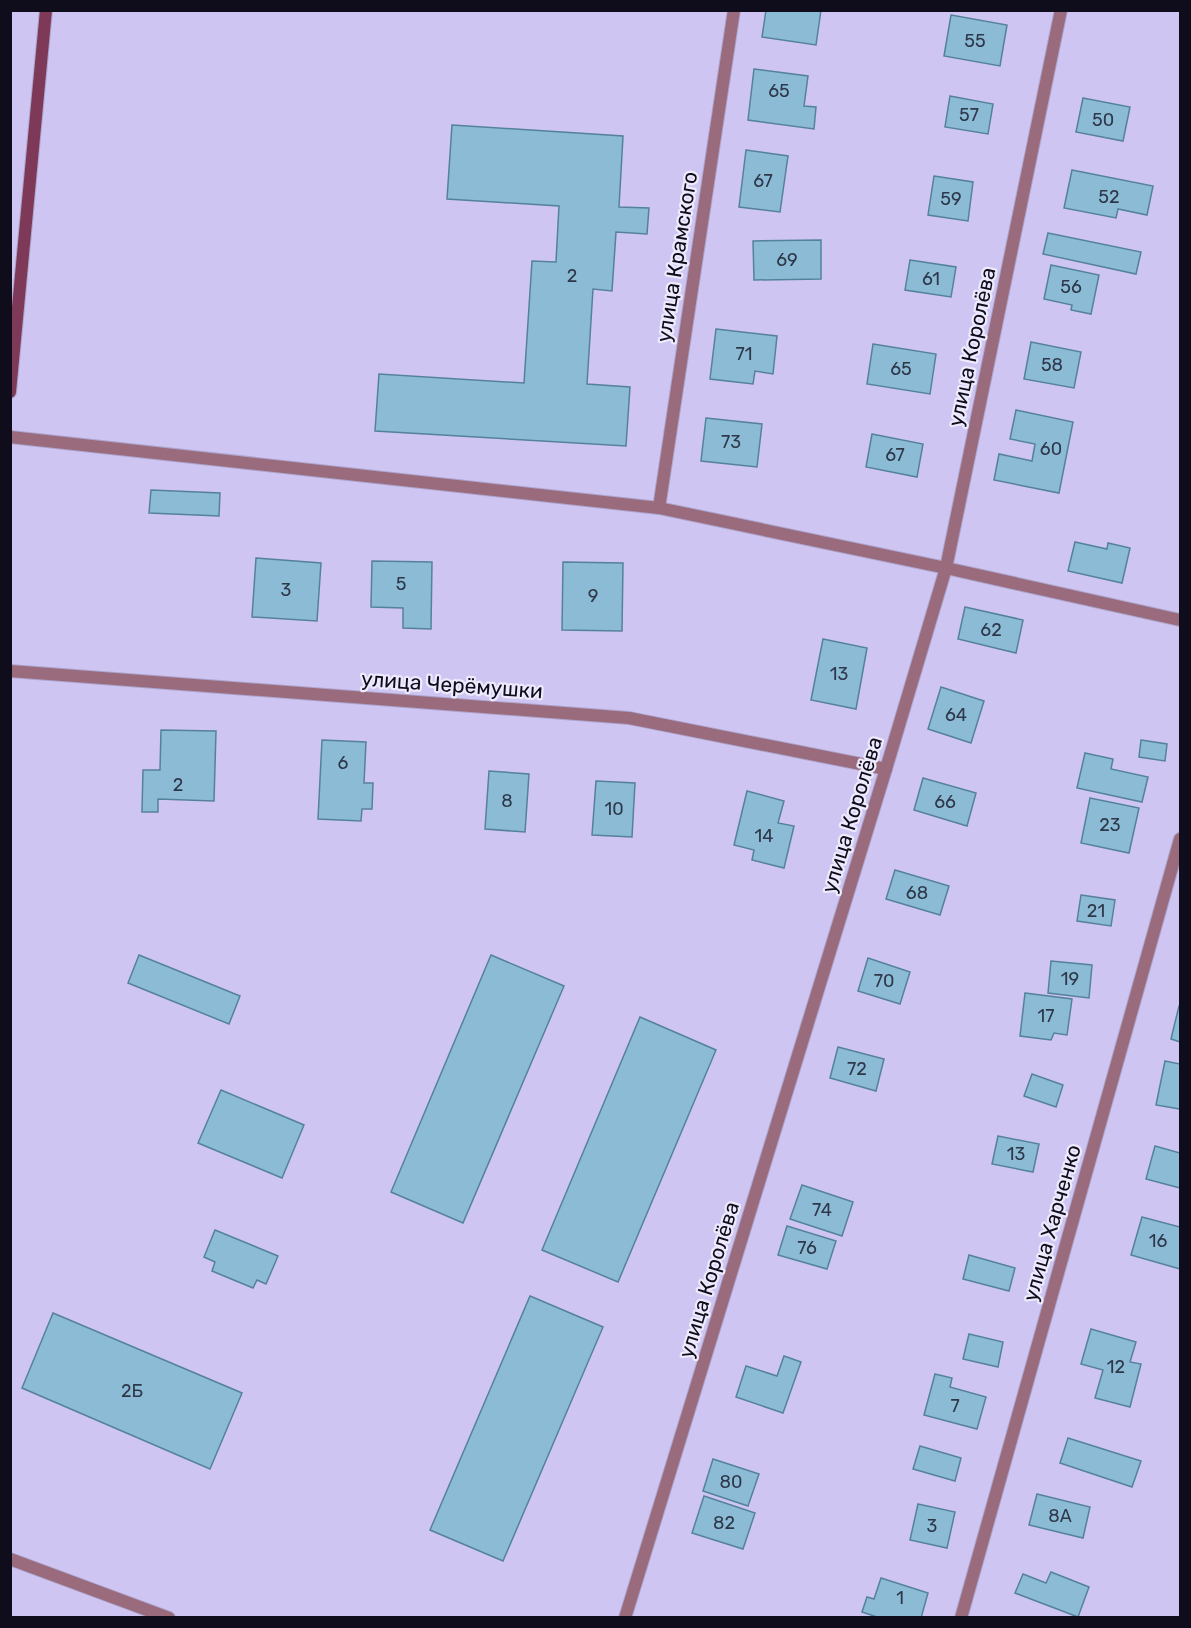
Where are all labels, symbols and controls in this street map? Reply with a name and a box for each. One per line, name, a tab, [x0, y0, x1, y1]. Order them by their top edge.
house number: 55	[964, 30, 986, 52]
house number: 65	[768, 80, 790, 102]
house number: 57	[959, 104, 979, 126]
house number: 50	[1092, 109, 1114, 131]
street label: улица Крамского	[651, 170, 702, 344]
house number: 67	[753, 170, 773, 192]
house number: 52	[1098, 186, 1120, 208]
house number: 59	[940, 188, 962, 210]
house number: 69	[776, 249, 798, 271]
house number: 2	[567, 265, 577, 287]
street label: улица Королёва	[942, 265, 1001, 429]
house number: 61	[922, 268, 940, 290]
house number: 56	[1060, 276, 1082, 298]
house number: 71	[736, 343, 752, 365]
house number: 58	[1041, 354, 1063, 376]
house number: 65	[890, 358, 912, 380]
house number: 73	[721, 431, 741, 453]
house number: 60	[1040, 438, 1062, 460]
house number: 67	[885, 444, 905, 466]
house number: 5	[396, 573, 406, 595]
house number: 3	[281, 579, 291, 601]
house number: 9	[588, 585, 598, 607]
house number: 62	[980, 619, 1002, 641]
house number: 13	[830, 663, 848, 685]
street label: улица Черёмушки	[361, 666, 544, 703]
house number: 64	[945, 704, 967, 726]
street label: улица Королёва	[816, 734, 887, 896]
house number: 6	[338, 752, 349, 774]
house number: 2	[173, 774, 183, 796]
house number: 8	[501, 790, 513, 812]
house number: 66	[934, 791, 956, 813]
house number: 10	[604, 798, 624, 820]
house number: 23	[1099, 814, 1121, 836]
house number: 14	[755, 825, 773, 847]
house number: 68	[906, 882, 928, 904]
house number: 21	[1087, 900, 1105, 922]
house number: 19	[1061, 968, 1079, 990]
house number: 70	[874, 970, 894, 992]
house number: 17	[1038, 1005, 1054, 1027]
house number: 72	[847, 1058, 867, 1080]
street label: улица Харченко	[1017, 1142, 1086, 1304]
house number: 13	[1007, 1143, 1025, 1165]
street label: улица Королёва	[673, 1199, 744, 1361]
house number: 74	[812, 1199, 832, 1221]
house number: 16	[1149, 1230, 1167, 1252]
house number: 76	[797, 1237, 817, 1259]
house number: 12	[1107, 1356, 1125, 1378]
house number: 2Б	[121, 1380, 143, 1402]
house number: 7	[950, 1395, 960, 1417]
house number: 80	[720, 1471, 742, 1493]
house number: 8А	[1048, 1505, 1072, 1527]
house number: 82	[713, 1512, 735, 1534]
house number: 3	[927, 1515, 937, 1537]
house number: 1	[896, 1587, 904, 1609]

